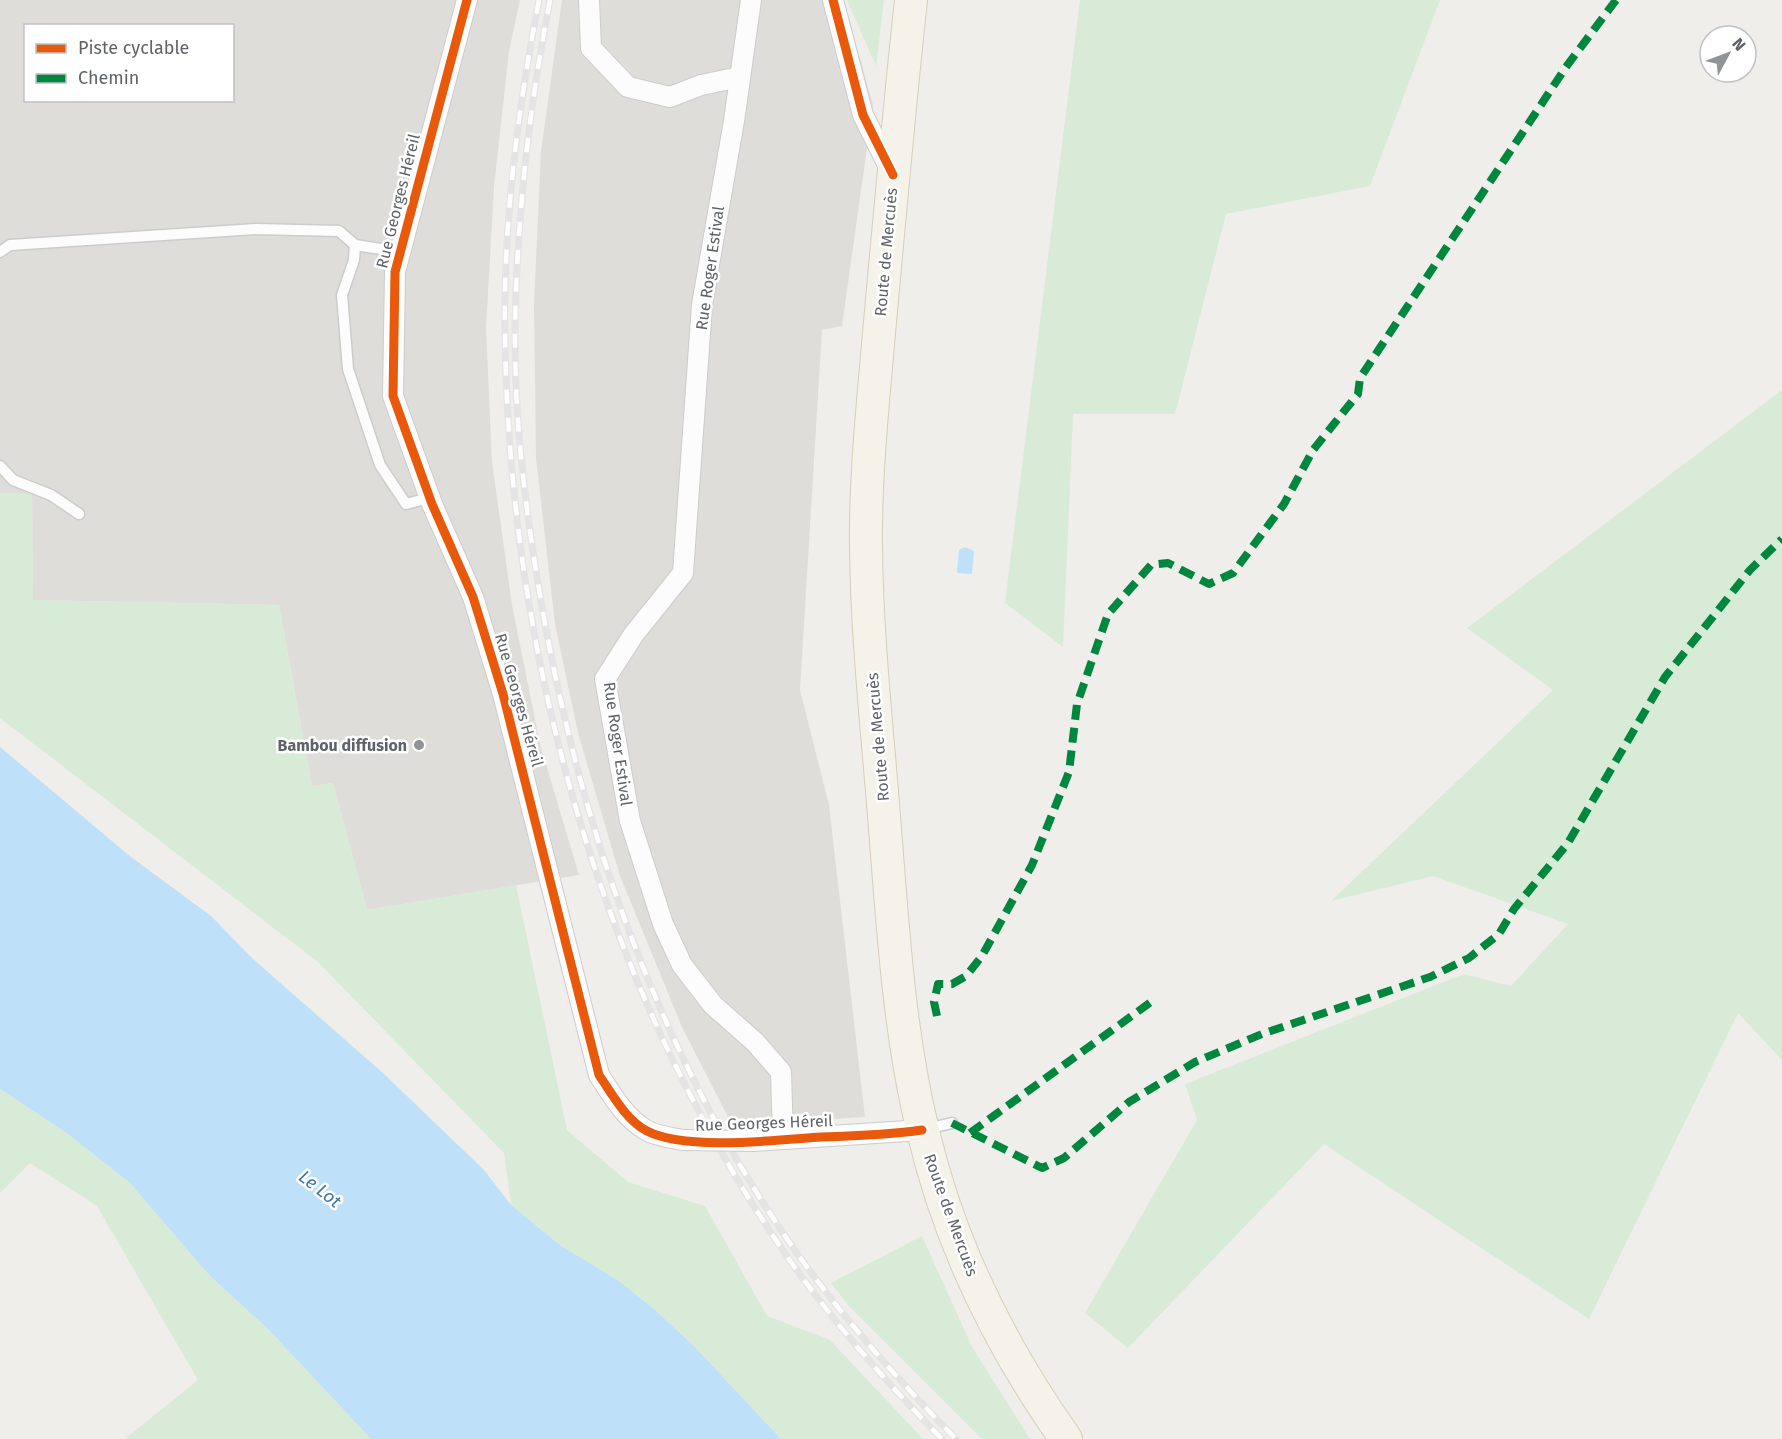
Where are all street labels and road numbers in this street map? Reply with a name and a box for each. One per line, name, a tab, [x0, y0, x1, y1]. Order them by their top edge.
street label: Rue Georges Héreil	[372, 132, 424, 270]
street label: Route de Mercuès	[871, 187, 901, 317]
street label: Rue Roger Estival	[692, 204, 728, 331]
street label: Rue Georges Héreil	[491, 631, 547, 769]
street label: Route de Mercuès	[863, 672, 893, 802]
street label: Rue Roger Estival	[600, 681, 636, 808]
street label: Rue Georges Héreil	[695, 1111, 833, 1135]
street label: Route de Mercuès	[920, 1151, 982, 1279]

